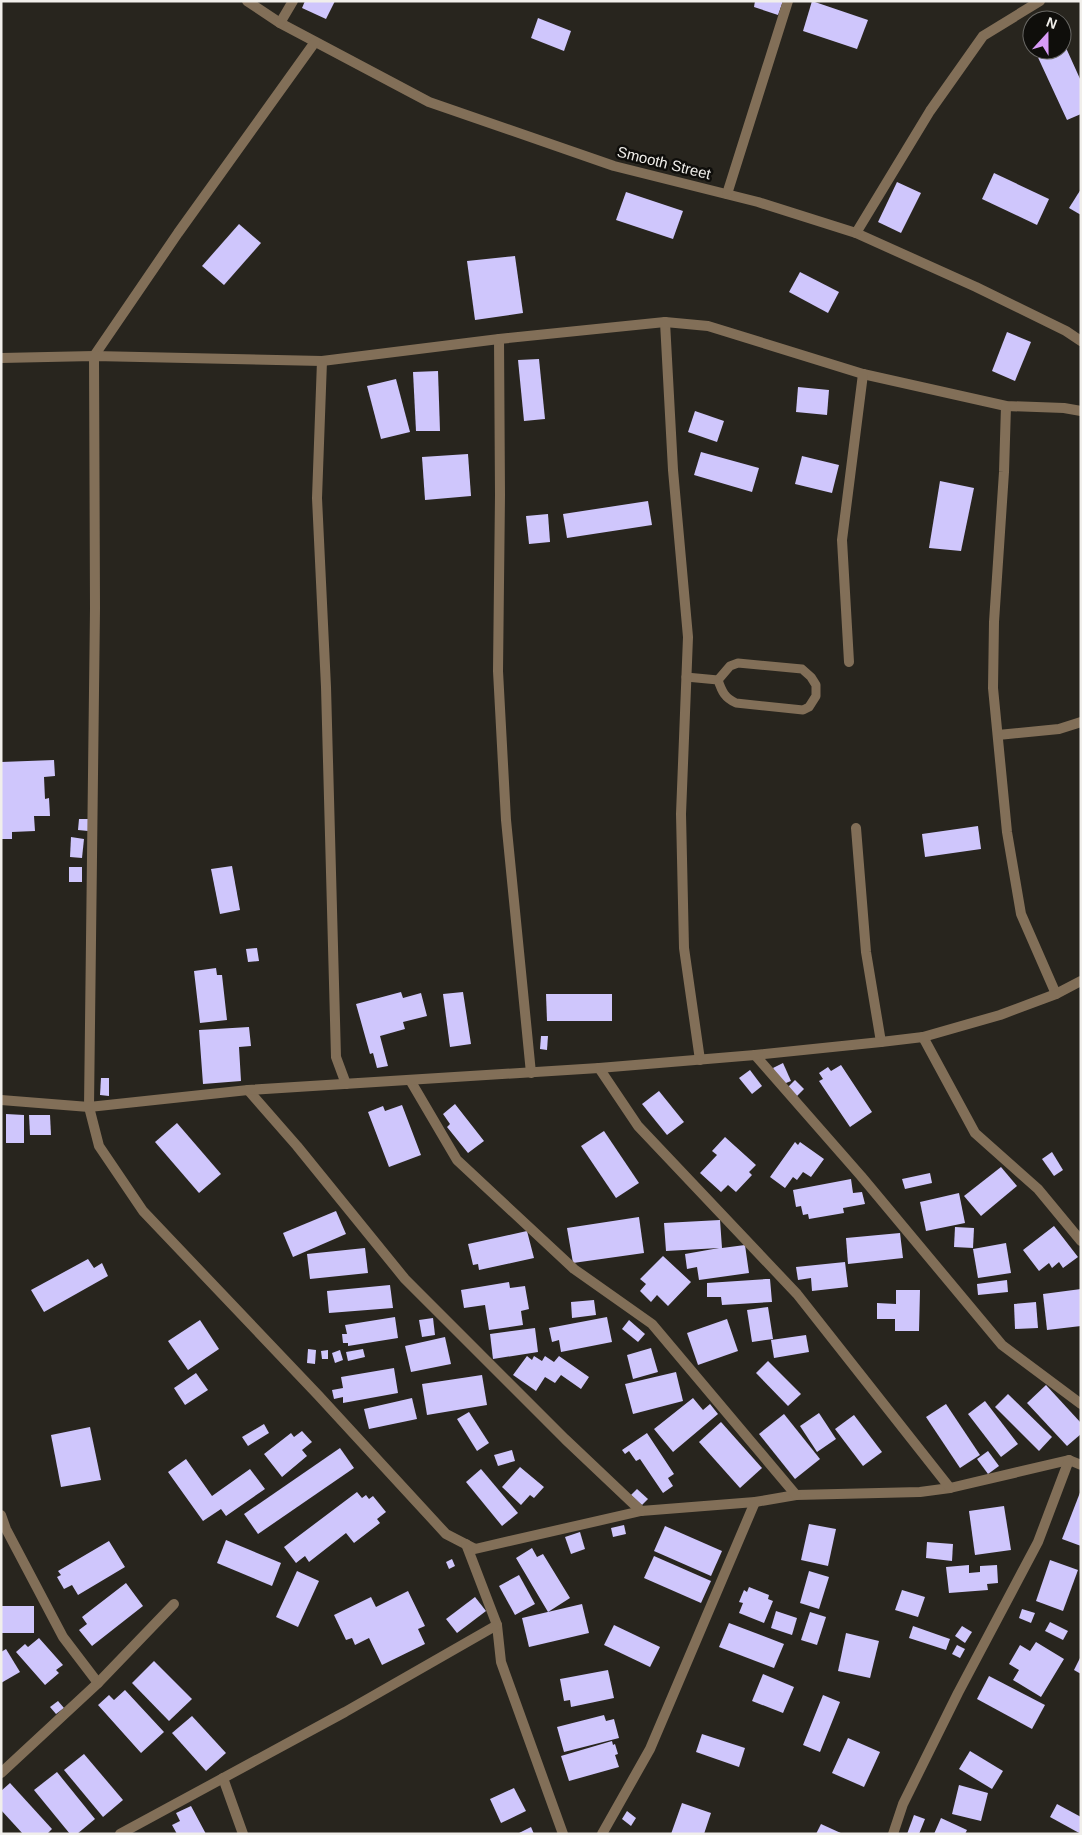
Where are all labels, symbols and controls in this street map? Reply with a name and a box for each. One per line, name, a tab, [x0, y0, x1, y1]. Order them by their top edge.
north arrow	[1022, 10, 1072, 60]
text: N	[1044, 14, 1059, 32]
street label: Smooth Street	[616, 143, 713, 183]

